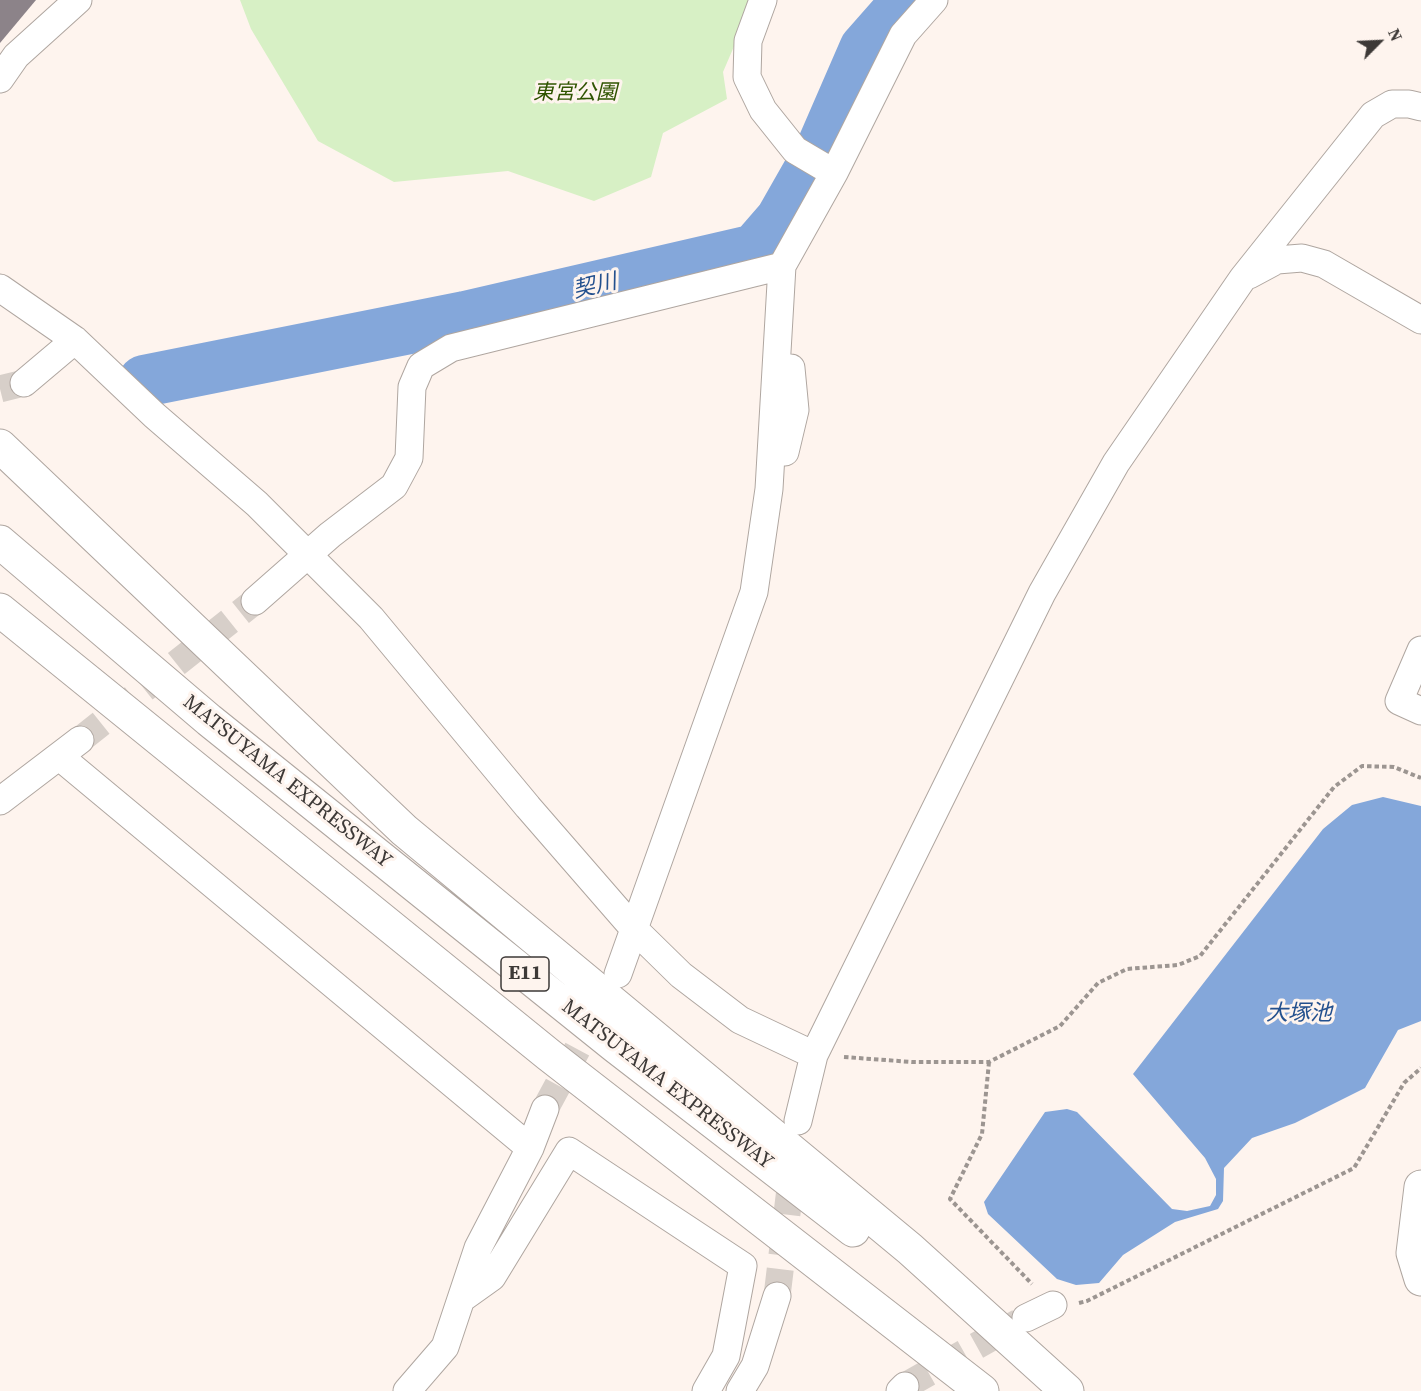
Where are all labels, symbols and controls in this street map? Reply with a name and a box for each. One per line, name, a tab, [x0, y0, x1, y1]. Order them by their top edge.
north arrow	[1349, 12, 1409, 72]
text: N	[1383, 25, 1408, 44]
park label: 東宮公園	[533, 81, 617, 107]
water label: 契川	[571, 269, 619, 305]
street label: MATSUYAMA EXPRESSWAY	[178, 690, 396, 874]
road number: E11	[501, 957, 549, 991]
street label: MATSUYAMA EXPRESSWAY	[556, 995, 778, 1175]
water label: 大塚池	[1266, 1001, 1332, 1027]

